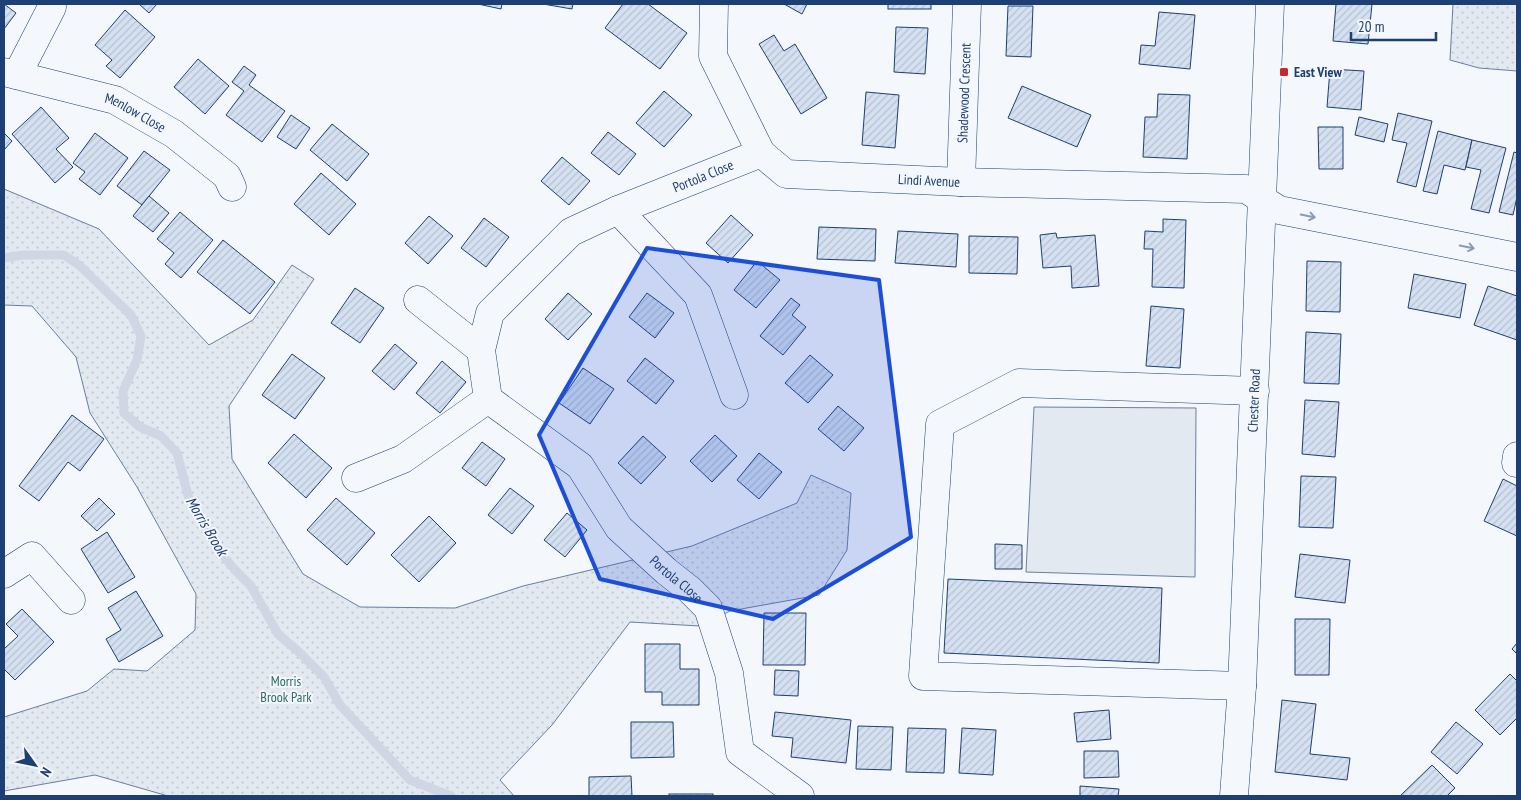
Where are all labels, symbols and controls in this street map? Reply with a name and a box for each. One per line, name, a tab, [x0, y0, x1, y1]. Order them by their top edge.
scale bar	[1351, 10, 1436, 42]
text: 20 m	[1358, 17, 1384, 36]
street label: Shadewood Crescent	[953, 43, 975, 143]
place label: East View	[1294, 63, 1342, 81]
marker: East View	[1278, 66, 1290, 78]
street label: Menlow Close	[103, 89, 169, 136]
street label: Portola Close	[670, 156, 736, 196]
street label: Lindi Avenue	[897, 170, 961, 191]
one-way arrow	[1299, 212, 1315, 221]
one-way arrow	[1459, 243, 1475, 253]
street label: Chester Road	[1243, 368, 1264, 433]
water label: Morris Brook	[182, 493, 233, 561]
street label: Portola Close	[646, 552, 707, 607]
park label: Morris Brook Park	[260, 672, 312, 706]
north arrow	[10, 740, 60, 790]
text: N	[36, 764, 56, 780]

